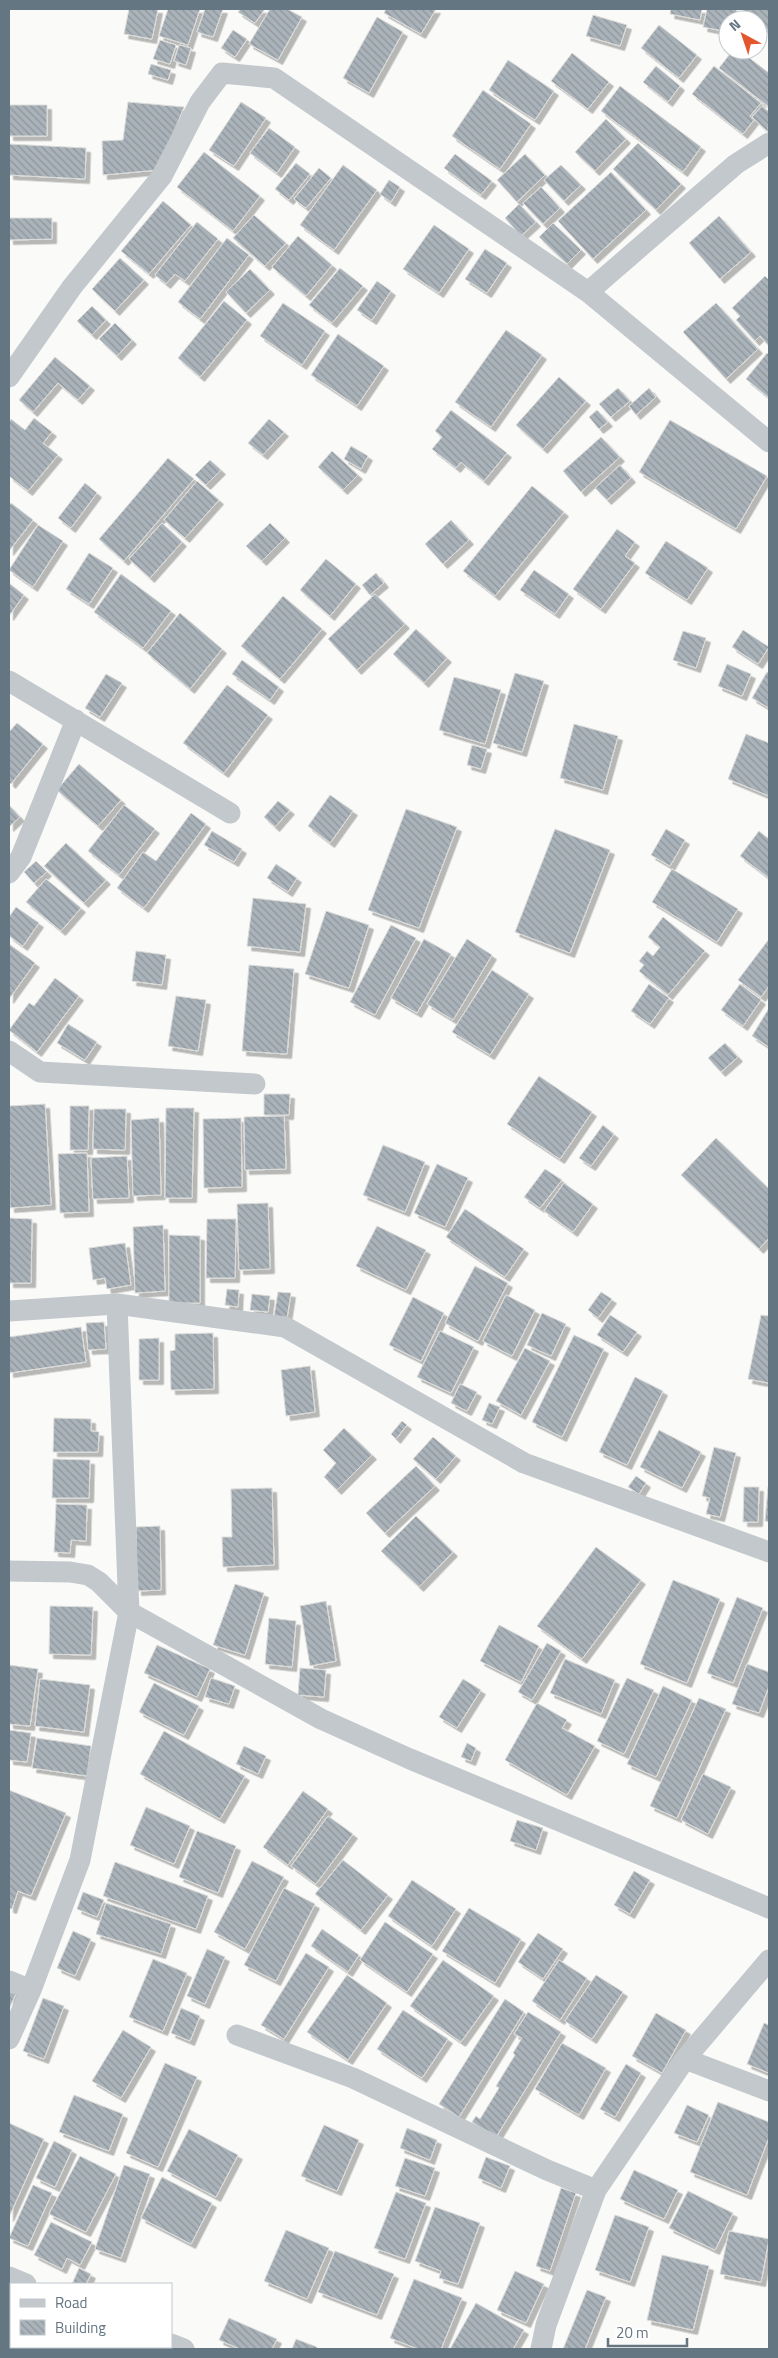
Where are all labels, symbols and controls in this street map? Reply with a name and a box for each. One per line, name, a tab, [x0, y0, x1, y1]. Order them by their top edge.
north arrow	[718, 10, 768, 60]
text: N	[724, 13, 745, 36]
legend	[10, 2283, 172, 2348]
text: Road	[55, 2291, 87, 2314]
text: Building	[55, 2316, 106, 2339]
scale bar	[608, 2316, 687, 2348]
text: 20 m	[616, 2321, 649, 2344]

